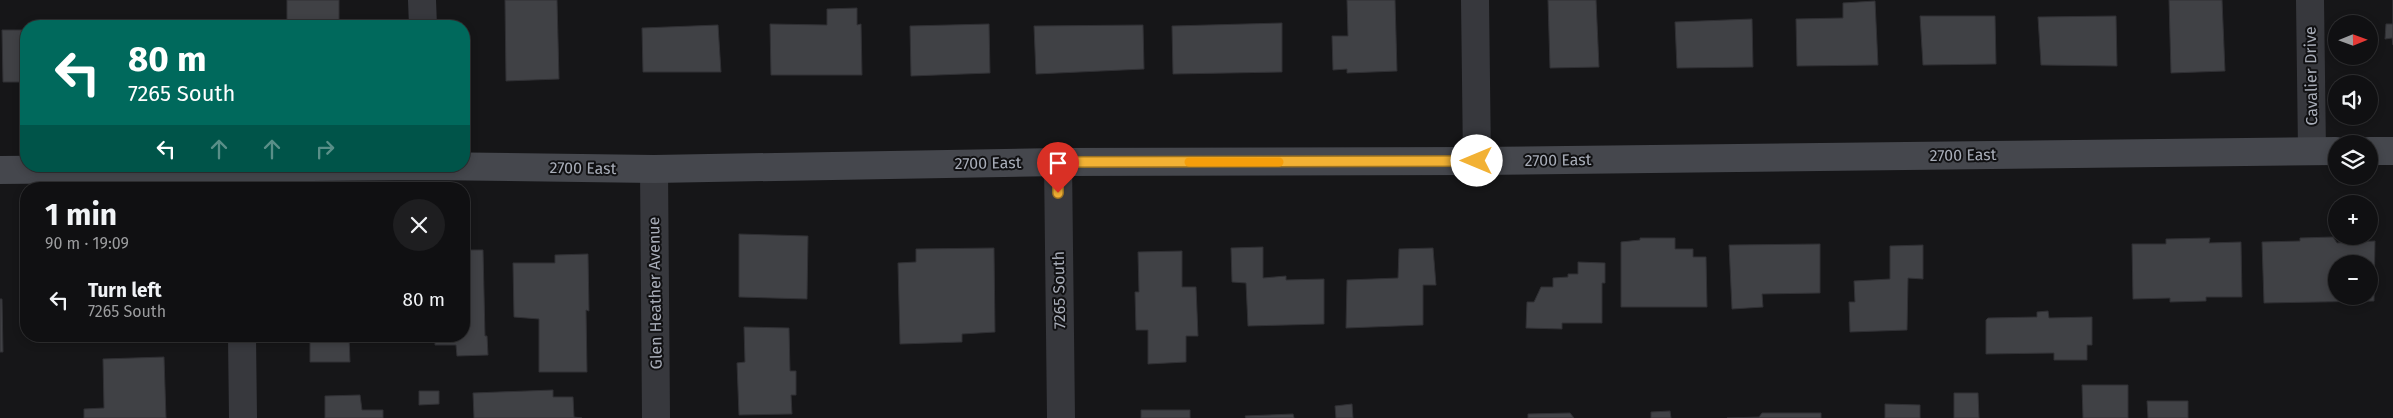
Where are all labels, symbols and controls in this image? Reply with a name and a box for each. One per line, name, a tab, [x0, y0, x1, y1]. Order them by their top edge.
north arrow	[2328, 15, 2378, 65]
map controls	[2328, 15, 2378, 305]
street label: Cavalier Drive	[2301, 26, 2321, 126]
text: 80 m	[128, 38, 207, 80]
icon: left	[45, 40, 110, 105]
button: sound	[2328, 75, 2378, 125]
text: 7265 South	[128, 80, 235, 107]
position arrow	[1450, 134, 1502, 186]
icon: left	[152, 135, 180, 163]
icon: ahead	[205, 135, 233, 163]
icon: ahead	[258, 135, 286, 163]
icon: right	[311, 135, 339, 163]
button: layers	[2328, 135, 2378, 185]
pin	[1037, 142, 1079, 193]
street label: 2700 East	[1929, 145, 1997, 165]
icon: arrive	[1044, 149, 1072, 177]
street label: 2700 East	[1524, 150, 1592, 170]
street label: 2700 East	[954, 153, 1022, 173]
street label: 2700 East	[549, 158, 617, 178]
button: +	[2328, 195, 2378, 245]
text: 1 min	[45, 197, 117, 233]
button: close	[393, 199, 445, 251]
street label: Glen Heather Avenue	[644, 217, 666, 369]
text: 90 m · 19:09	[45, 234, 129, 253]
street label: 7265 South	[1049, 251, 1069, 329]
button: −	[2328, 255, 2378, 305]
text: Turn left	[88, 279, 162, 302]
icon: left	[45, 286, 73, 314]
text: 80 m	[403, 288, 445, 311]
text: 7265 South	[88, 302, 166, 321]

